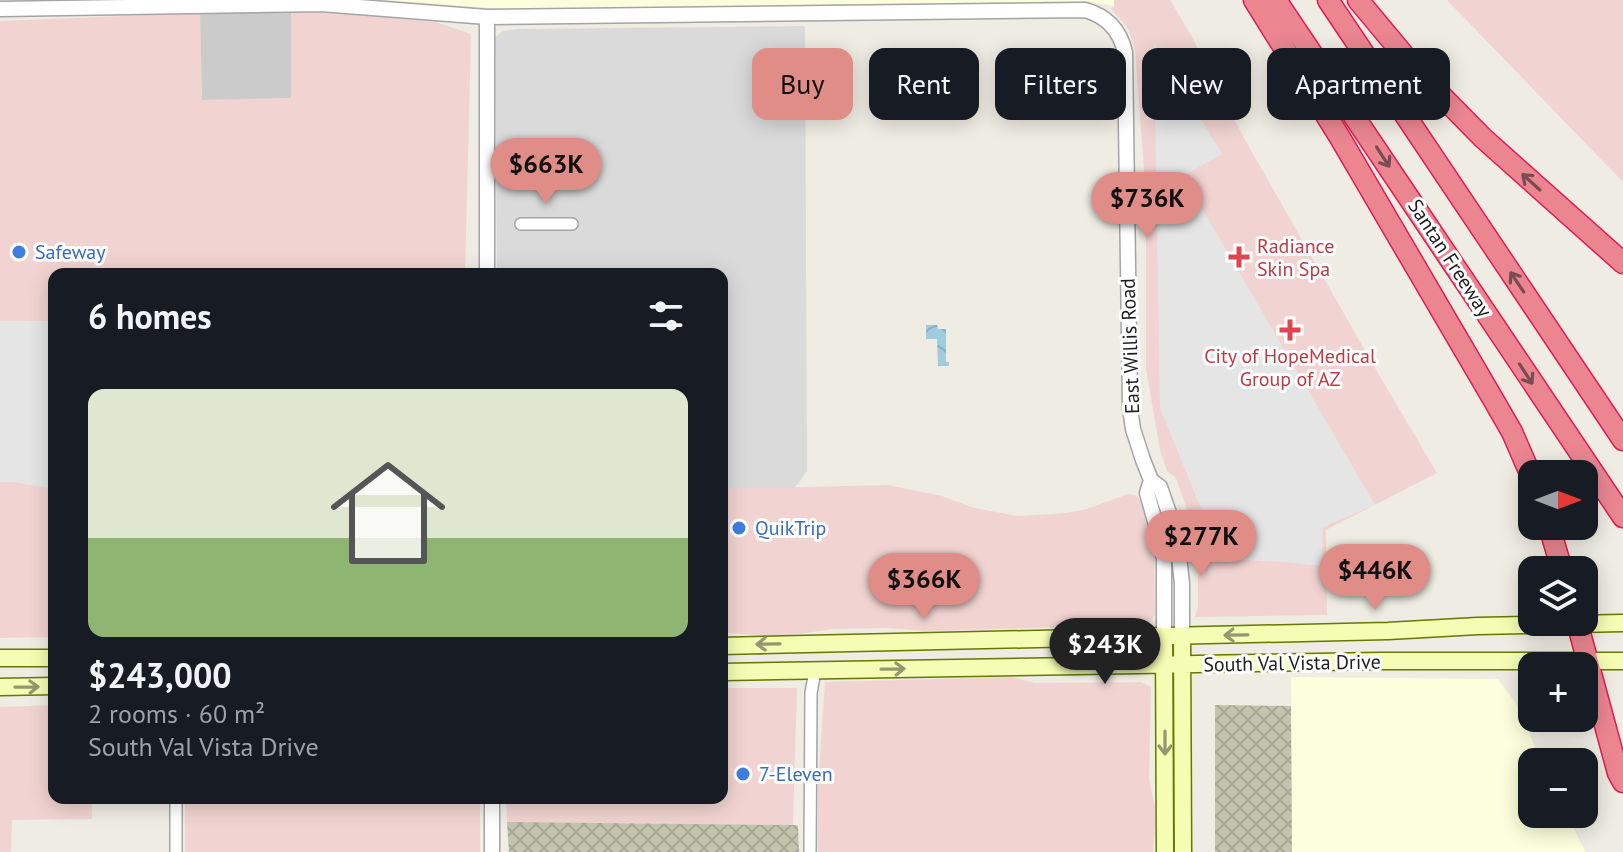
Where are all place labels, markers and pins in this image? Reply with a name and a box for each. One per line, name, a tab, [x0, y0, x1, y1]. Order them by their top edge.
pin: $663K	[490, 138, 602, 206]
pin: $736K	[1091, 172, 1203, 240]
place label: Radiance Skin Spa	[1257, 233, 1334, 282]
place label: Safeway	[35, 239, 106, 265]
marker: Safeway	[10, 243, 28, 261]
marker: Radiance Skin Spa	[1228, 246, 1250, 268]
marker: City of HopeMedical Group of AZ	[1279, 319, 1301, 341]
place label: City of HopeMedical Group of AZ	[1204, 343, 1376, 392]
pin: $277K	[1145, 510, 1257, 578]
place label: QuikTrip	[755, 515, 826, 541]
marker: QuikTrip	[730, 519, 748, 537]
pin: $446K	[1319, 544, 1431, 612]
pin: $366K	[868, 553, 980, 621]
pin: $243K	[1049, 618, 1161, 686]
place label: 7-Eleven	[759, 761, 833, 787]
marker: 7-Eleven	[734, 765, 752, 783]

